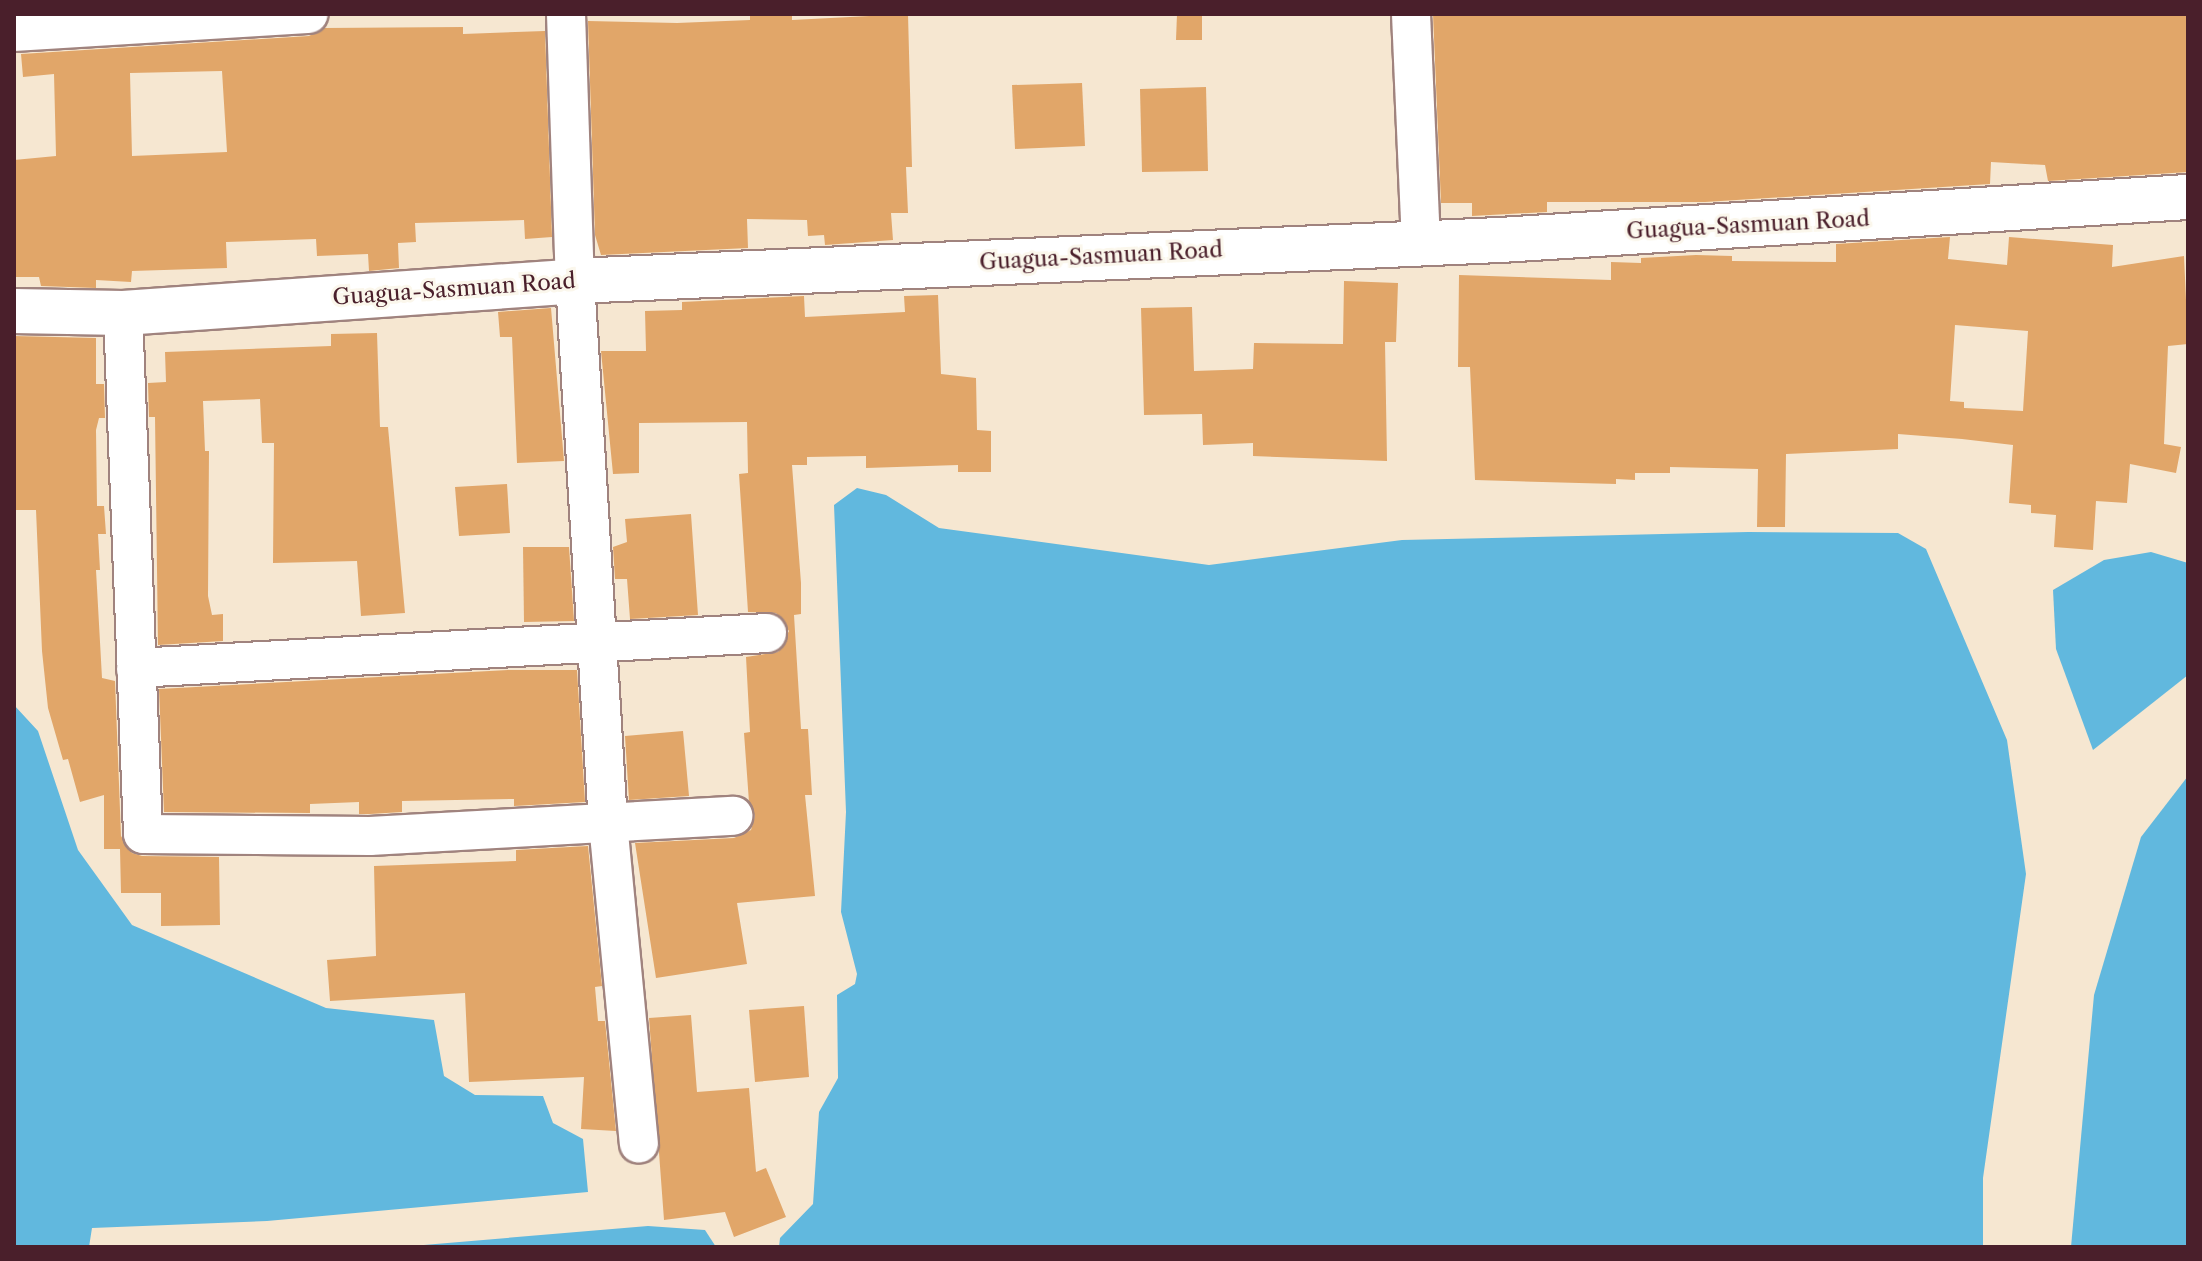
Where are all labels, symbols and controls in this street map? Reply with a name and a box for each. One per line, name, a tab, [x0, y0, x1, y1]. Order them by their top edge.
street label: Guagua-Sasmuan Road	[1626, 205, 1870, 245]
street label: Guagua-Sasmuan Road	[979, 236, 1223, 276]
street label: Guagua-Sasmuan Road	[332, 267, 576, 311]

